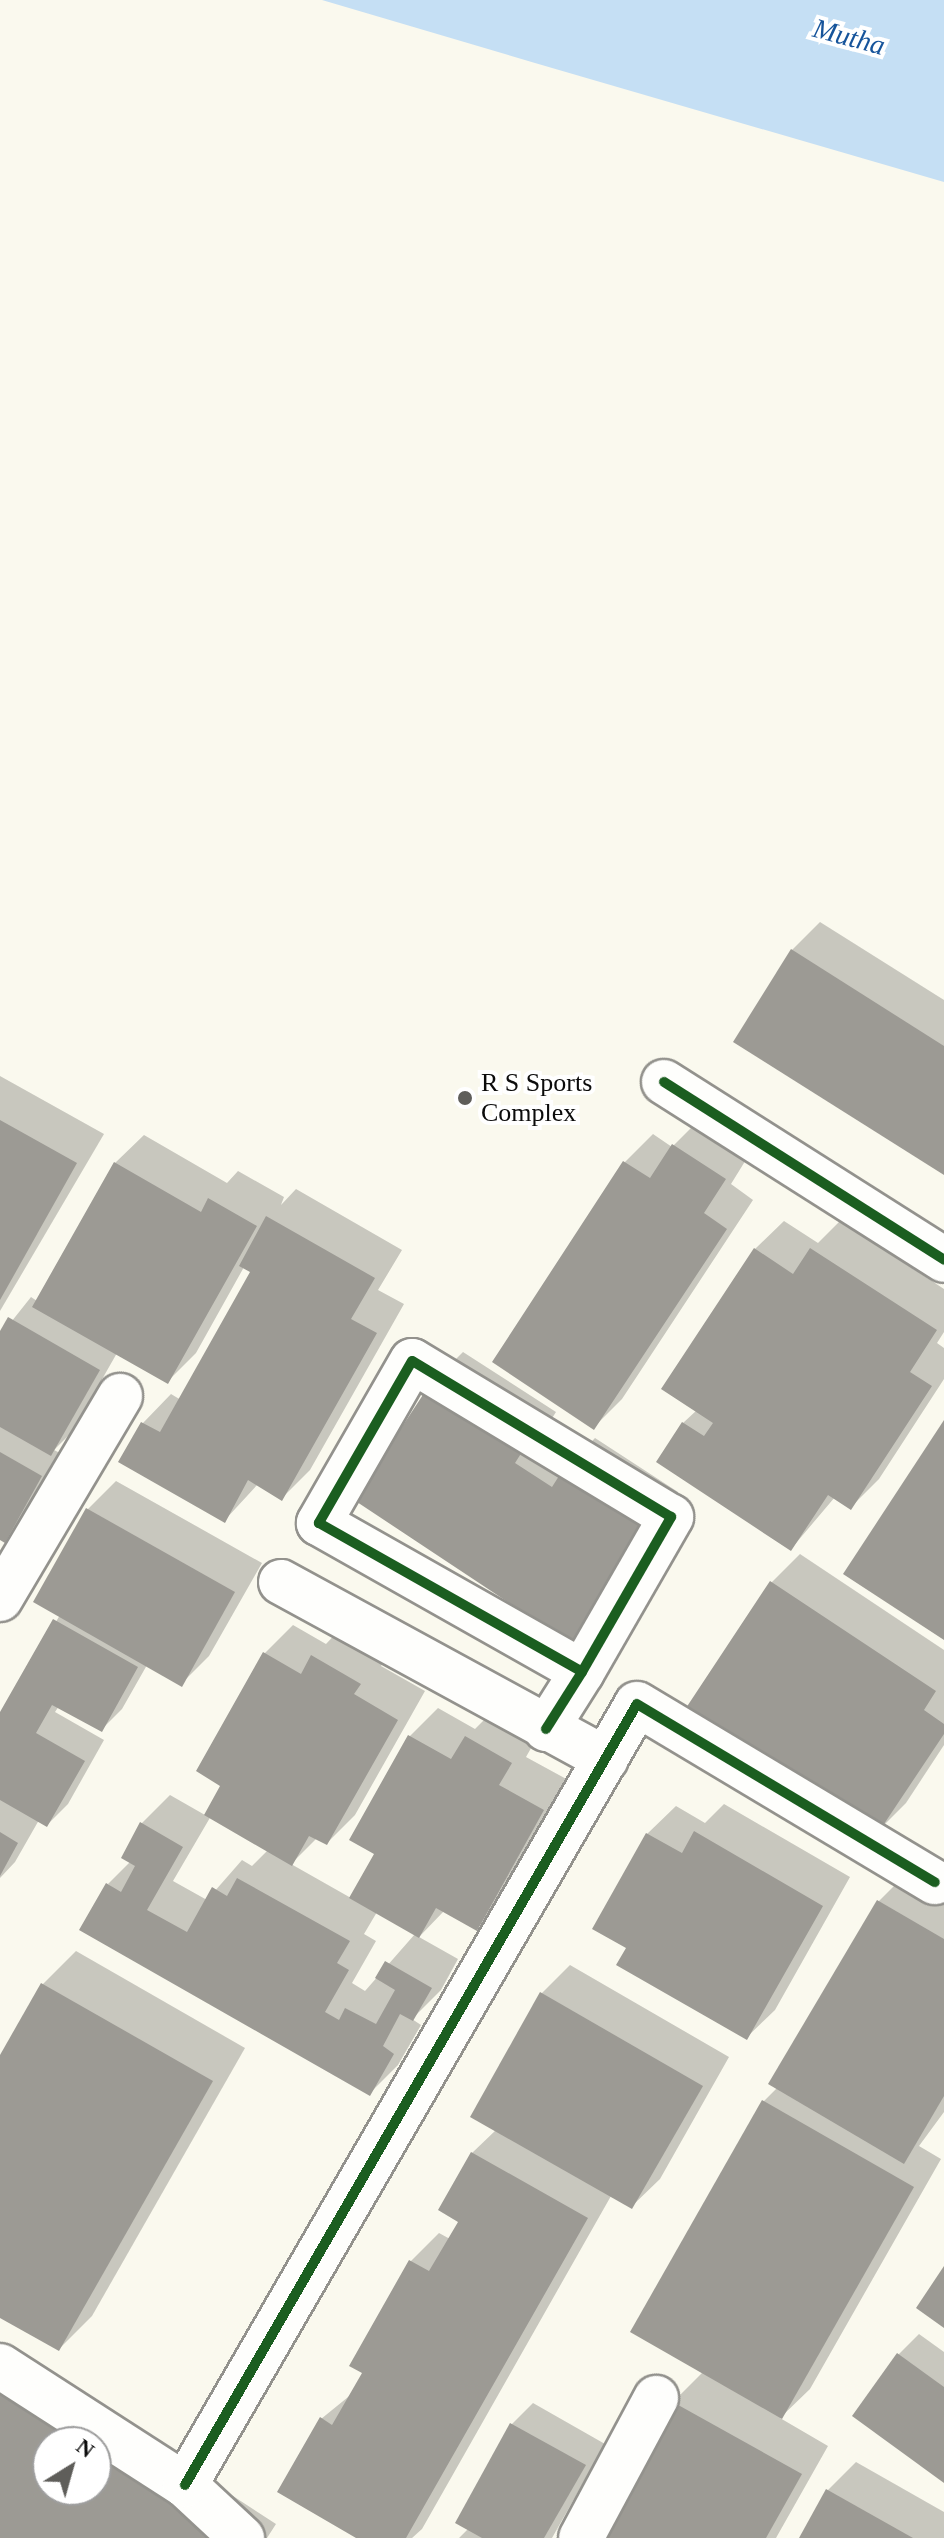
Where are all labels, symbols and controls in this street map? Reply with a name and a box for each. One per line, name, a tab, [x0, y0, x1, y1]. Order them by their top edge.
water label: Mutha	[809, 11, 889, 63]
place label: R S Sports Complex	[481, 1067, 592, 1128]
marker: R S Sports Complex	[456, 1089, 474, 1107]
north arrow	[32, 2426, 112, 2506]
text: N	[72, 2433, 99, 2463]

